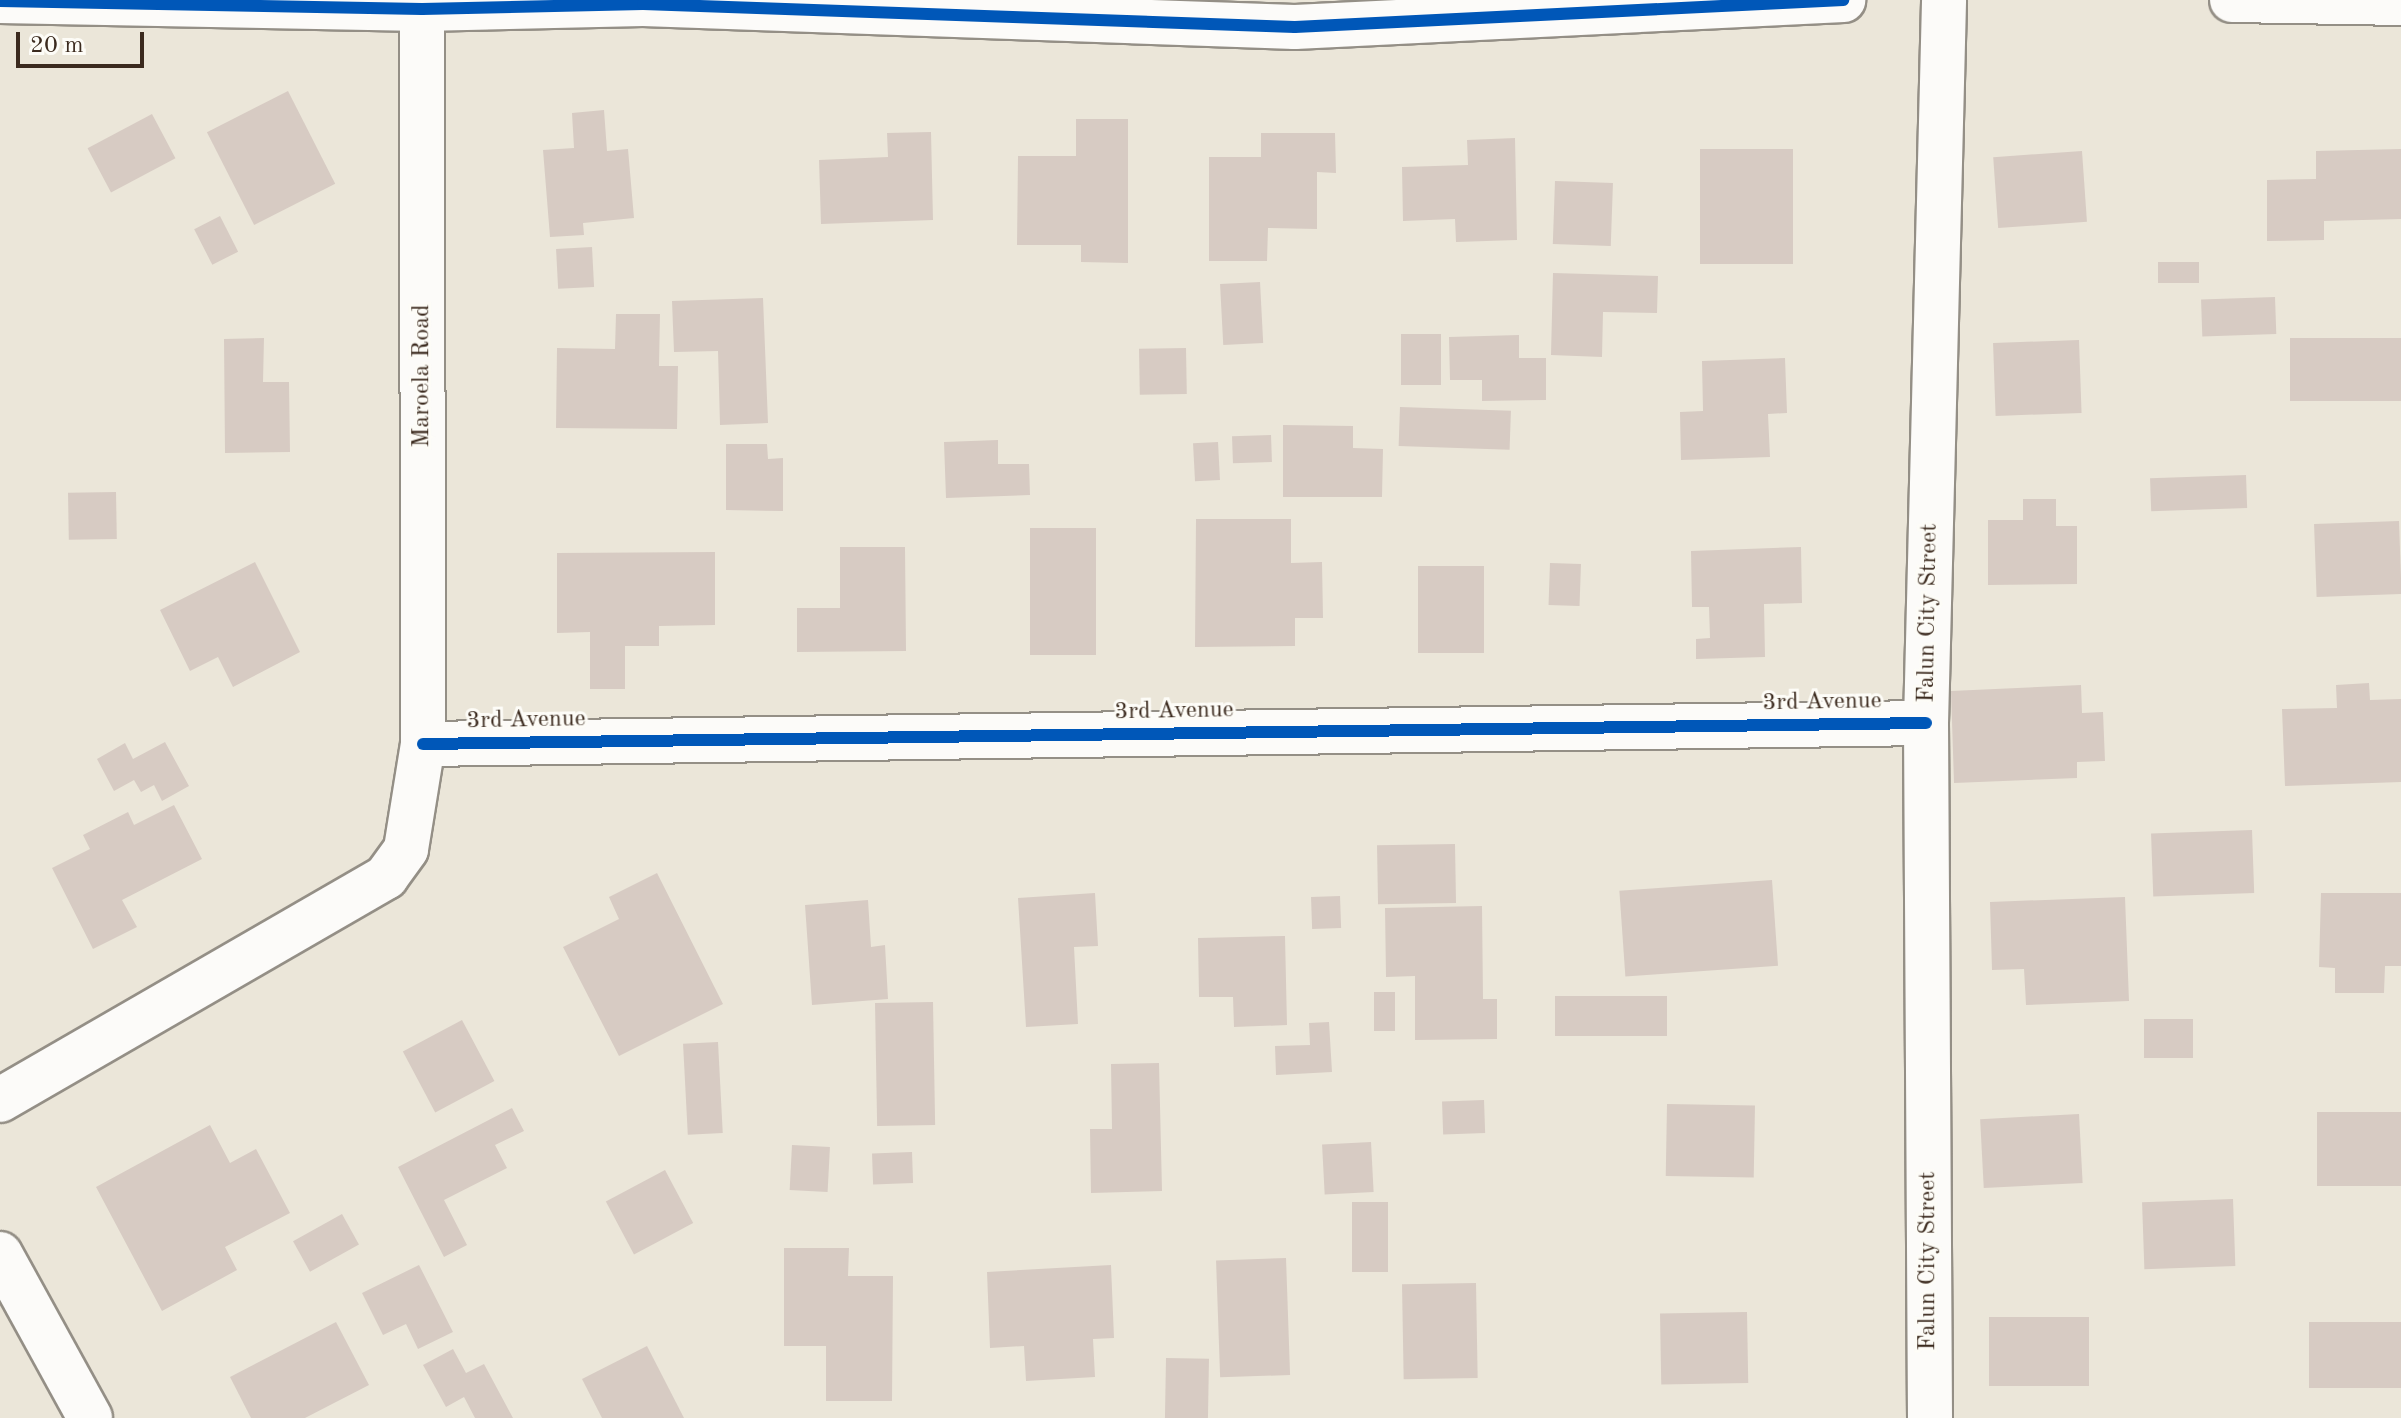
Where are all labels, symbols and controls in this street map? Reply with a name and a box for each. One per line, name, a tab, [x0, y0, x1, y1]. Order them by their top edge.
scale bar	[20, 16, 148, 66]
text: 20 m	[30, 34, 84, 58]
street label: Maroela Road	[409, 304, 437, 448]
street label: Falun City Street	[1913, 523, 1945, 703]
street label: 3rd Avenue	[1762, 688, 1882, 718]
street label: 3rd Avenue	[1114, 697, 1234, 727]
street label: 3rd Avenue	[466, 706, 586, 736]
street label: Falun City Street	[1915, 1171, 1943, 1351]

